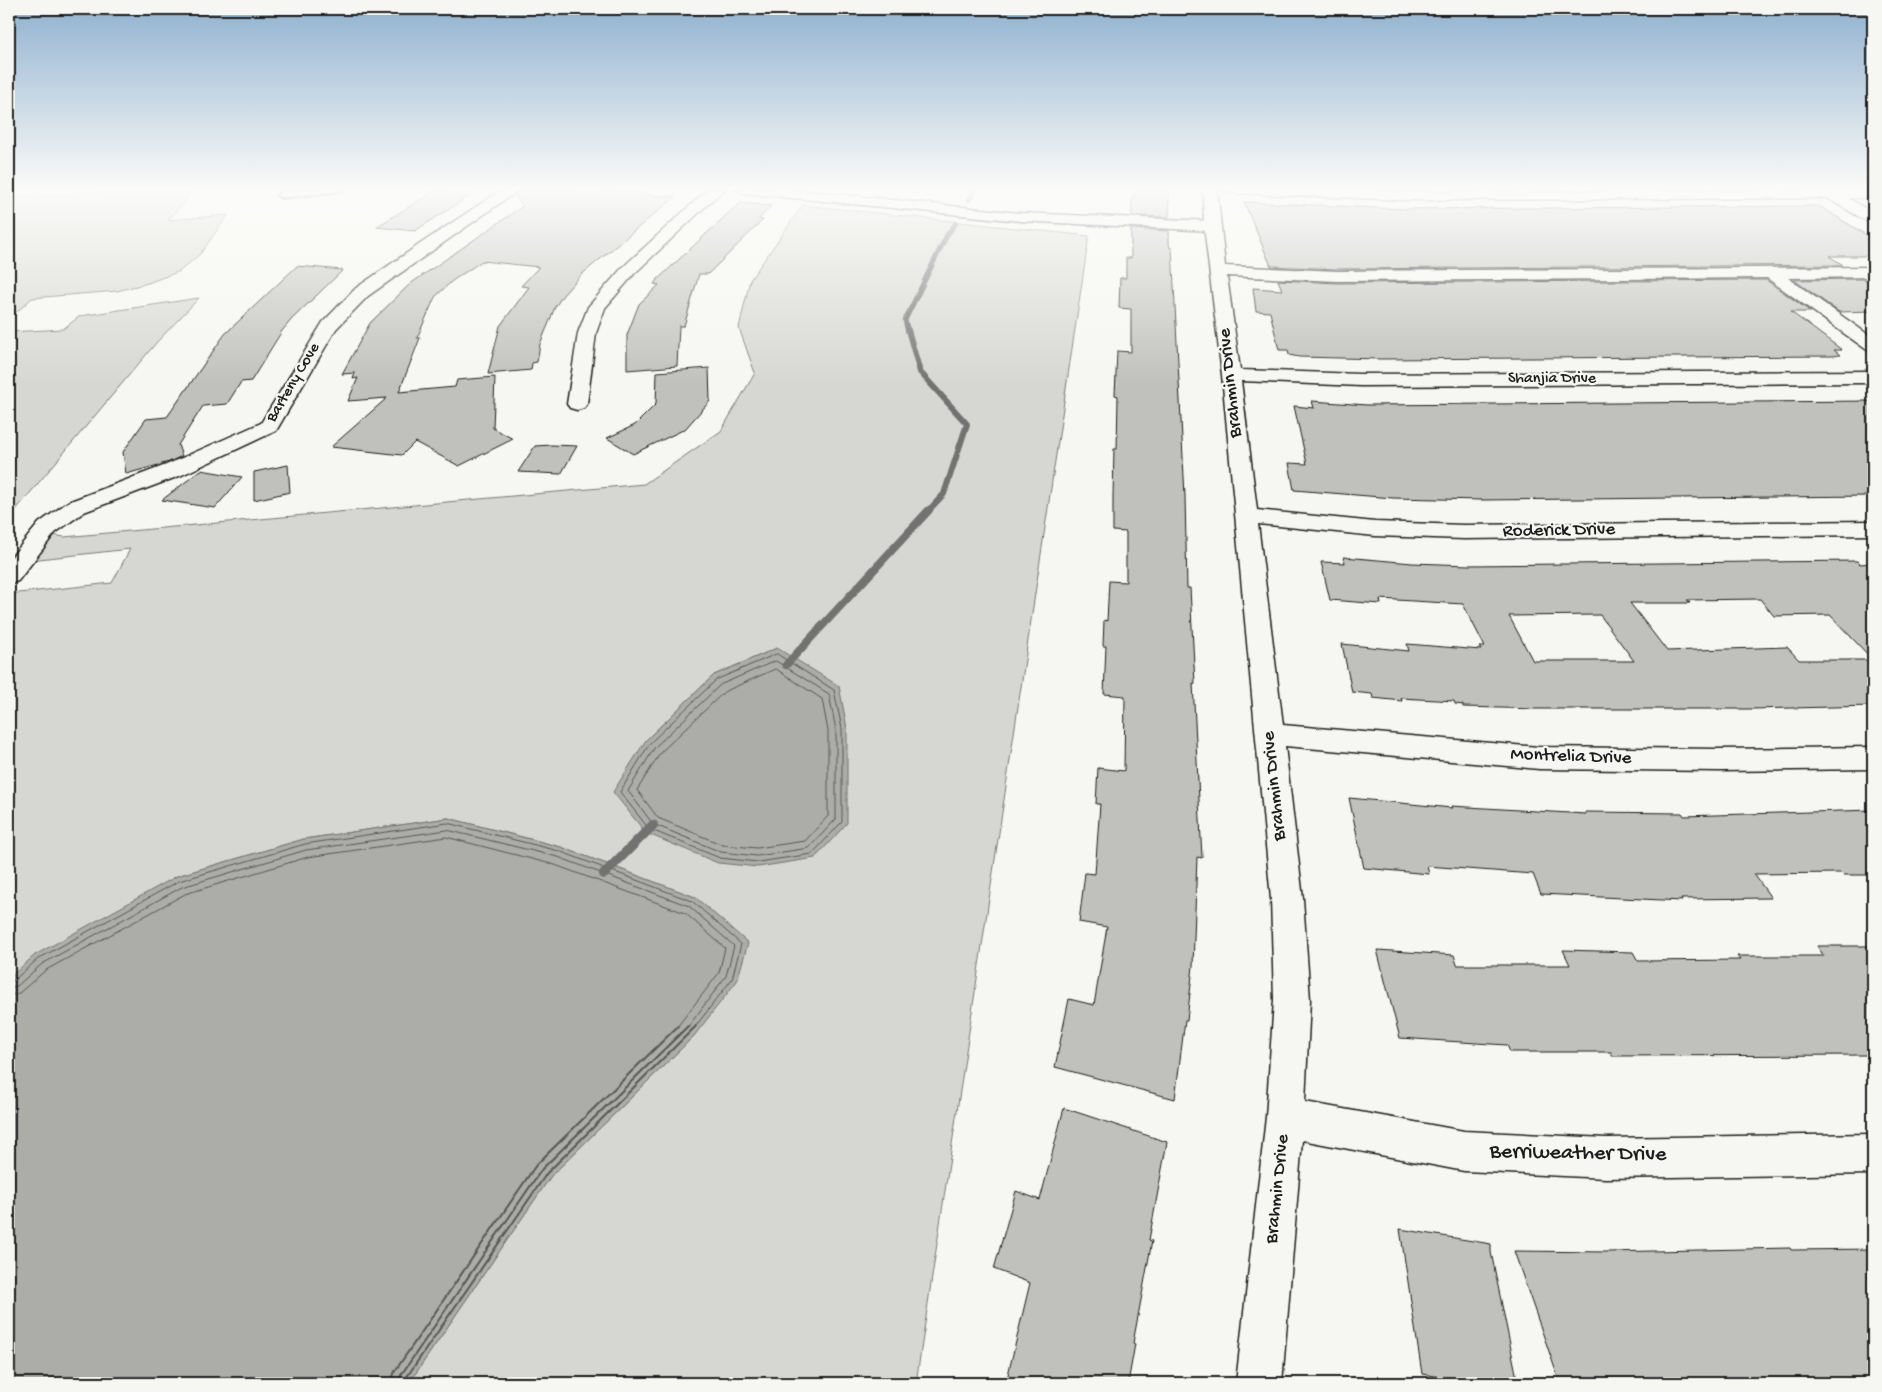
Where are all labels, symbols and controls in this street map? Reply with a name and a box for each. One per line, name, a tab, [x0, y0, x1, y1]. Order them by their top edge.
street label: Brahmin Drive	[1214, 327, 1248, 440]
street label: Barteny Cove	[262, 339, 325, 427]
street label: Shanjia Drive	[1508, 370, 1597, 389]
street label: Roderick Drive	[1503, 519, 1616, 543]
street label: Brahmin Drive	[1258, 730, 1292, 843]
street label: Montrelia Drive	[1510, 743, 1632, 771]
street label: Brahmin Drive	[1261, 1133, 1295, 1246]
street label: Berriweather Drive	[1488, 1139, 1667, 1169]

